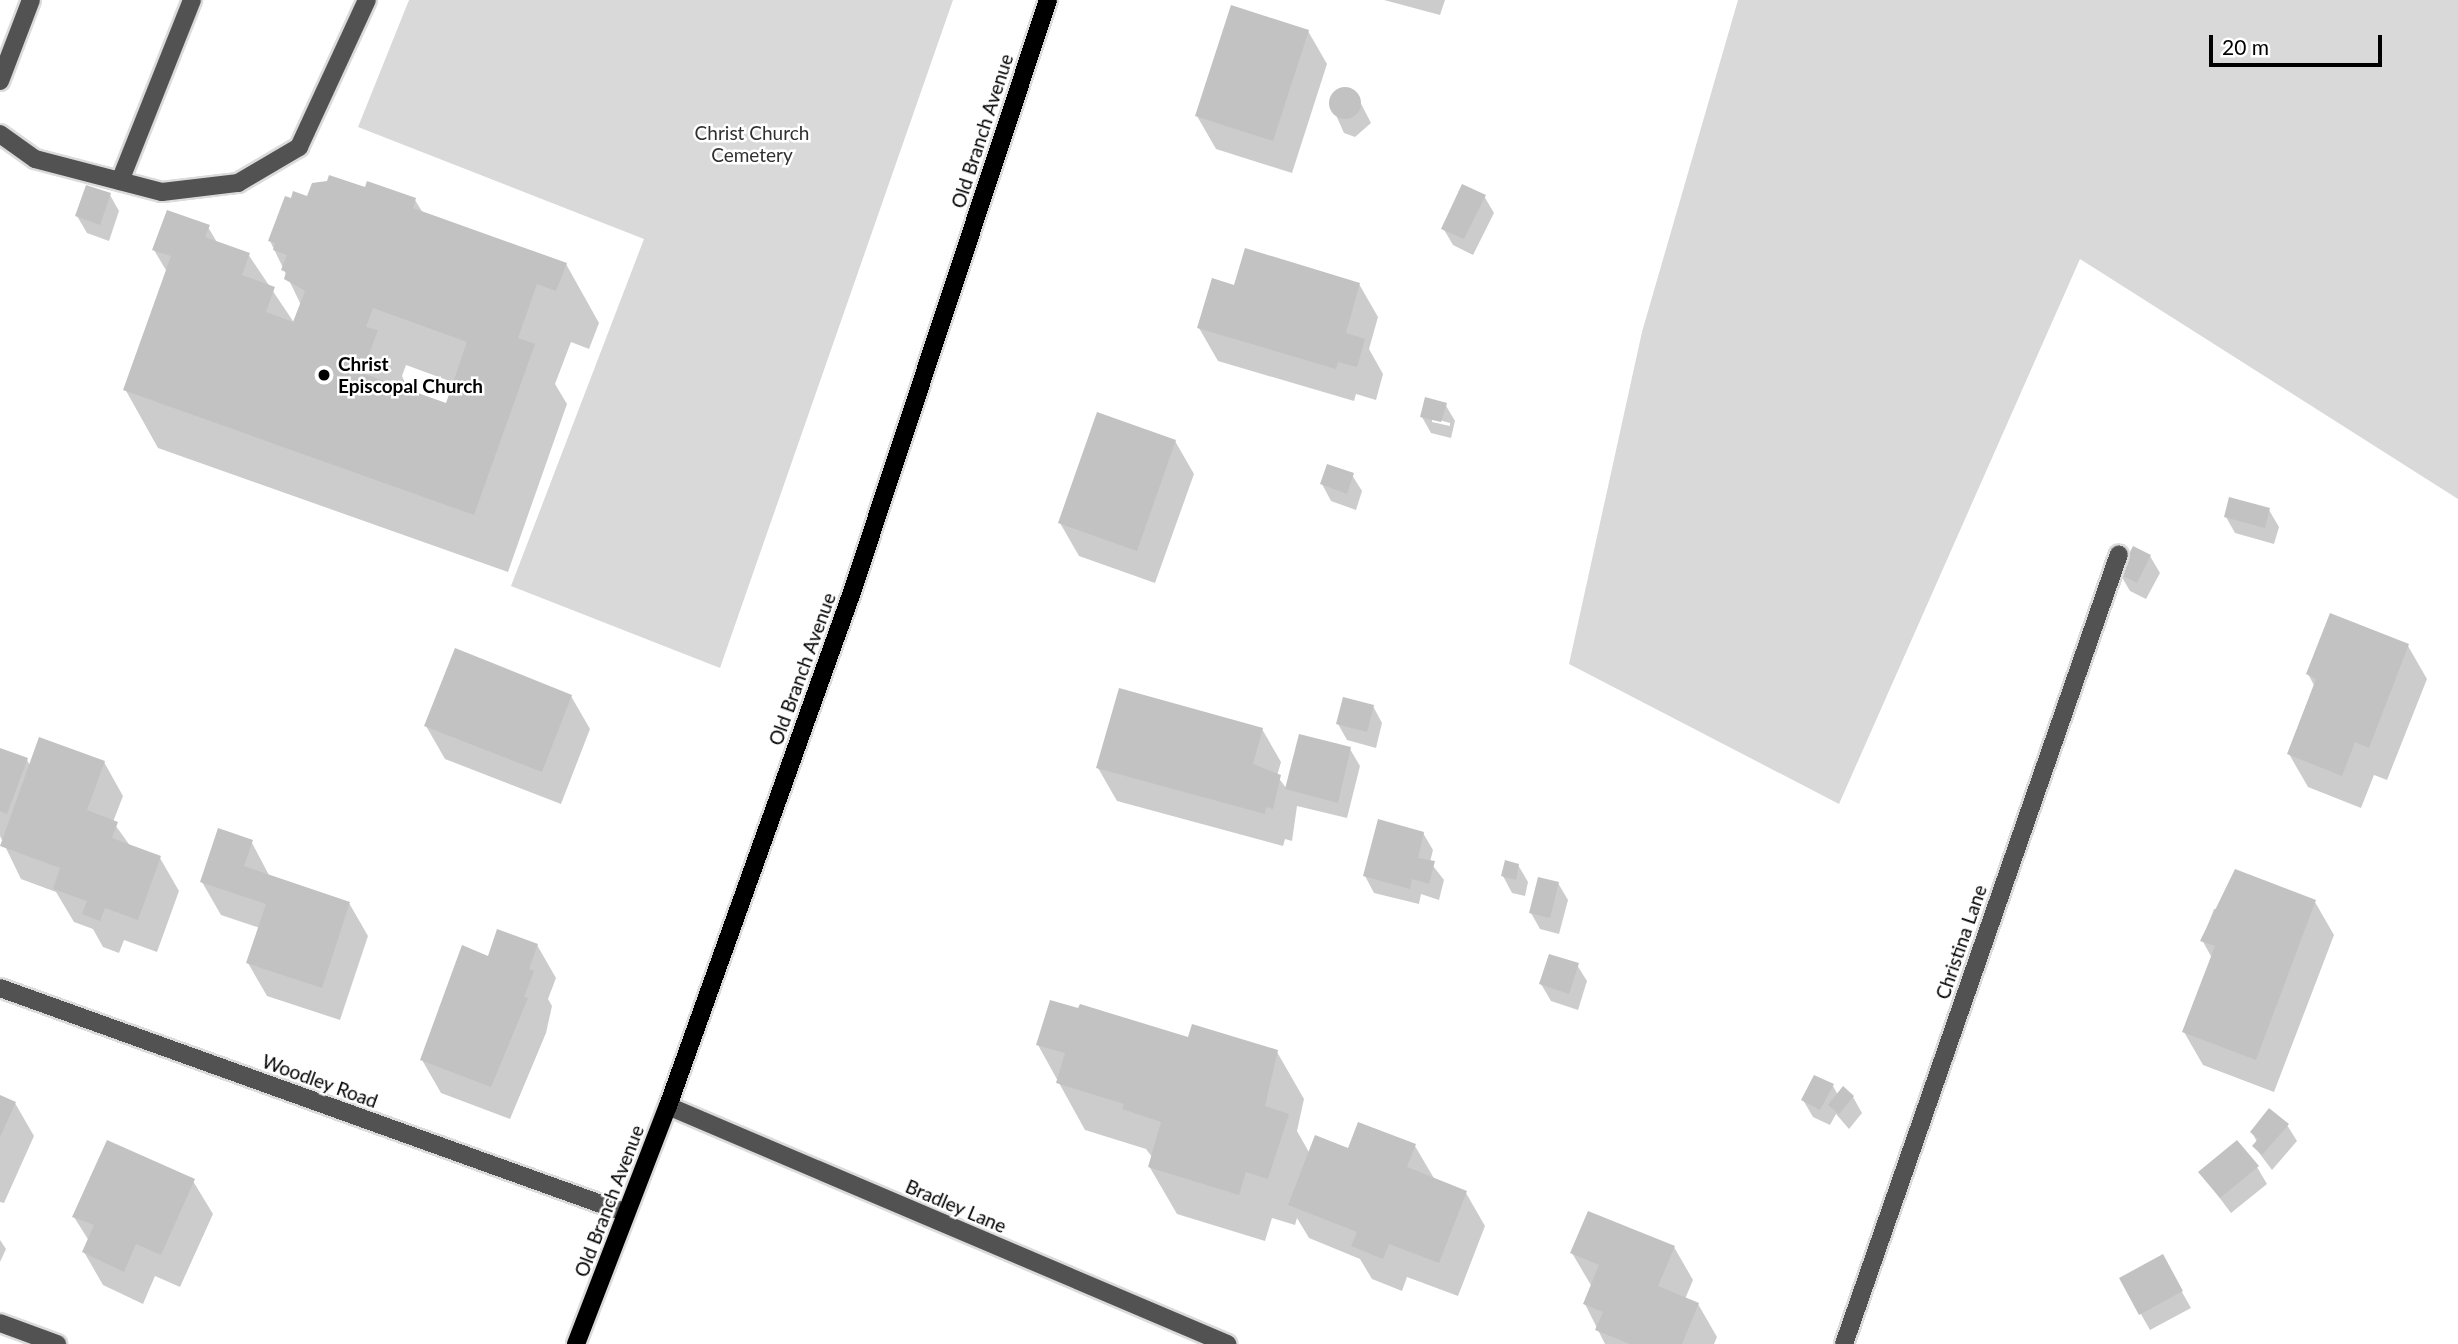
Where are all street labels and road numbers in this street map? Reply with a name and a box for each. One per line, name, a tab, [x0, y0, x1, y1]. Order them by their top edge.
street label: Old Branch Avenue	[946, 51, 1018, 211]
street label: Old Branch Avenue	[764, 589, 840, 749]
street label: Christina Lane	[1931, 882, 1991, 1002]
street label: Woodley Road	[259, 1049, 381, 1113]
street label: Old Branch Avenue	[569, 1122, 649, 1280]
street label: Bradley Lane	[902, 1174, 1010, 1238]

